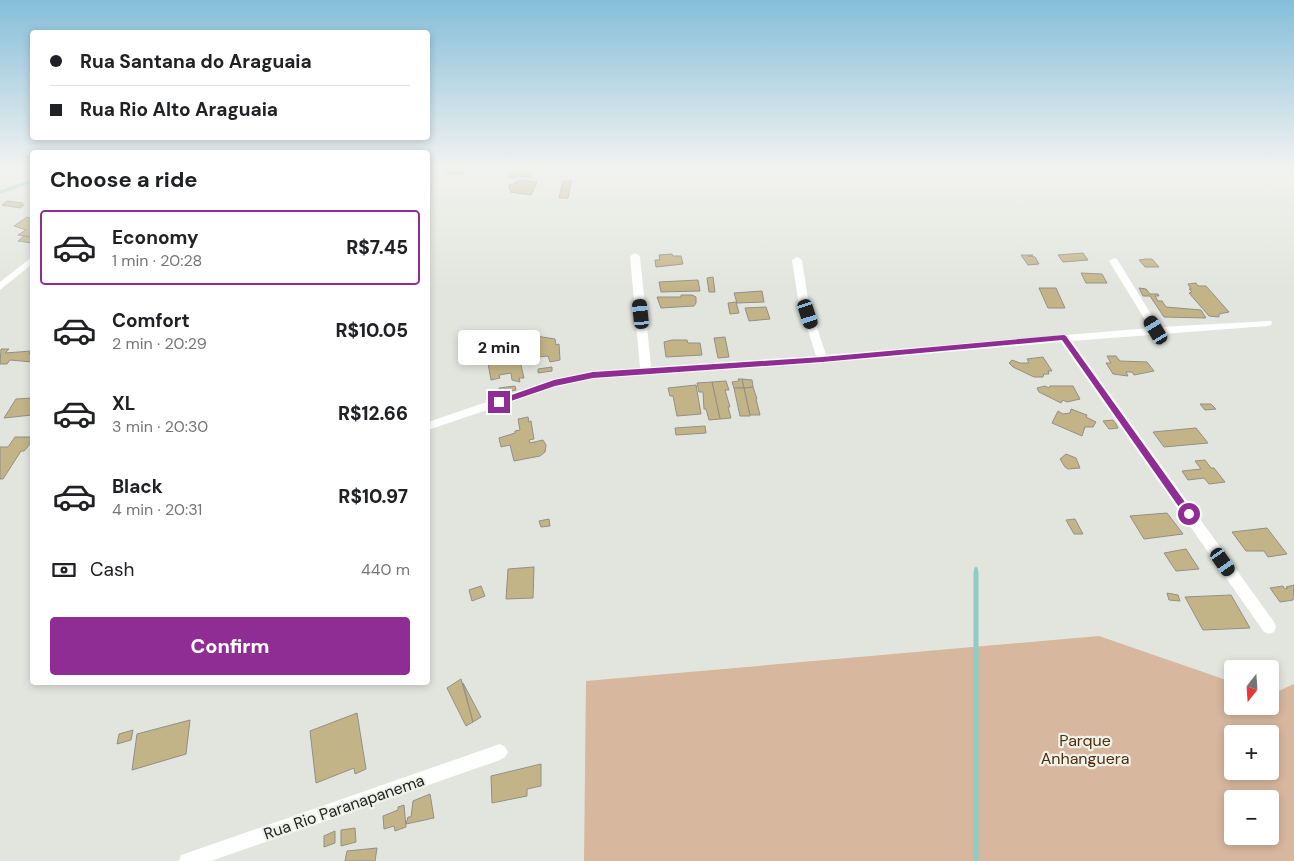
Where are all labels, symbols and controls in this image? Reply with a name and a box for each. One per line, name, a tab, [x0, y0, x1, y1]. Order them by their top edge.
text: Rua Santana do Araguaia	[80, 49, 312, 74]
text: Rua Rio Alto Araguaia	[80, 97, 278, 122]
text: Choose a ride	[50, 165, 198, 194]
icon: car	[52, 225, 97, 270]
text: Economy	[112, 225, 199, 250]
text: R$7.45	[346, 235, 408, 260]
text: 1 min · 20:28	[112, 250, 202, 271]
car	[796, 297, 819, 331]
car	[631, 298, 650, 330]
icon: car	[52, 308, 97, 353]
text: Comfort	[112, 308, 190, 333]
car	[1141, 313, 1170, 347]
text: R$10.05	[335, 318, 408, 343]
callout: 2 min	[458, 330, 540, 364]
text: 2 min · 20:29	[112, 333, 207, 354]
text: 2 min	[478, 337, 520, 358]
icon: car	[52, 391, 97, 436]
text: XL	[112, 391, 135, 416]
route end	[488, 391, 510, 413]
text: R$12.66	[338, 401, 408, 426]
text: 3 min · 20:30	[112, 416, 208, 437]
icon: car	[52, 474, 97, 519]
text: Black	[112, 474, 163, 499]
text: R$10.97	[338, 484, 408, 509]
text: 4 min · 20:31	[112, 499, 202, 520]
route start	[1178, 503, 1200, 525]
car	[1208, 545, 1237, 579]
icon: cash	[50, 556, 78, 584]
text: Cash	[90, 557, 134, 582]
text: 440 m	[361, 559, 410, 580]
button: Confirm	[50, 617, 410, 675]
north arrow	[1224, 660, 1279, 715]
map controls	[1224, 660, 1279, 845]
button: +	[1224, 725, 1279, 780]
park label: Parque Anhanguera	[1041, 730, 1129, 769]
street label: Rua Rio Paranapanema	[261, 770, 427, 844]
button: −	[1224, 790, 1279, 845]

